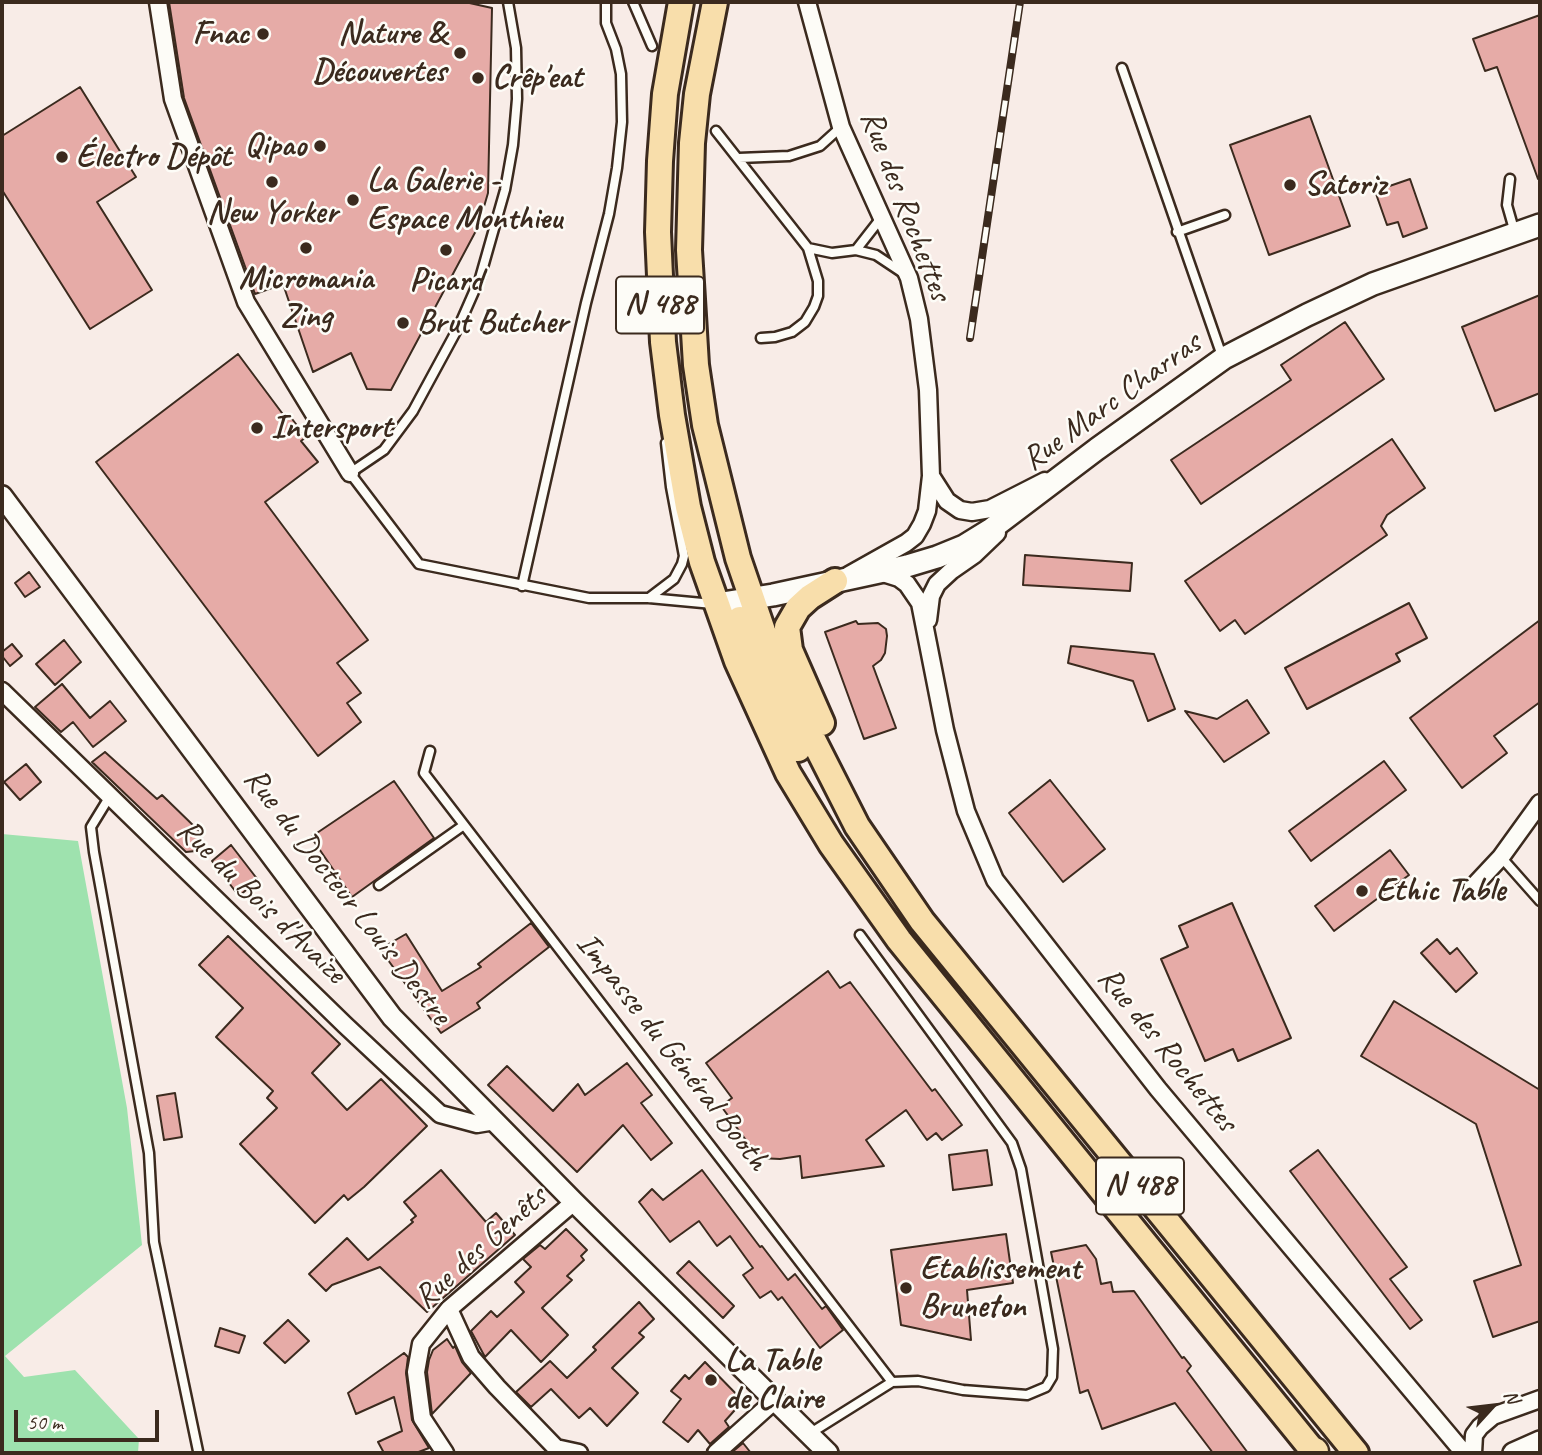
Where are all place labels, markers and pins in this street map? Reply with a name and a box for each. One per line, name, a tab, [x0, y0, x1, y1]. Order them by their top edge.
place label: Fnac	[193, 14, 249, 54]
place label: Nature & Découvertes	[312, 14, 446, 92]
marker: Fnac	[255, 26, 271, 42]
marker: Nature & Découvertes	[452, 45, 468, 61]
place label: Crêp'eat	[492, 58, 582, 98]
marker: Crêp'eat	[470, 70, 486, 86]
place label: Qipao	[245, 126, 306, 166]
place label: Électro Dépôt	[76, 137, 231, 177]
marker: Qipao	[312, 138, 328, 154]
marker: Électro Dépôt	[54, 149, 70, 165]
place label: La Galerie - Espace Monthieu	[367, 161, 562, 239]
place label: Satoriz	[1304, 165, 1386, 205]
marker: New Yorker	[264, 174, 280, 190]
marker: Satoriz	[1282, 177, 1298, 193]
marker: La Galerie - Espace Monthieu	[345, 192, 361, 208]
place label: New Yorker	[207, 193, 337, 233]
marker: Micromania Zing	[298, 240, 314, 256]
marker: Picard	[438, 242, 454, 258]
place label: Micromania Zing	[239, 259, 373, 337]
place label: Picard	[410, 261, 482, 301]
place label: Brut Butcher	[417, 303, 568, 343]
marker: Brut Butcher	[395, 315, 411, 331]
place label: Intersport	[271, 408, 392, 448]
marker: Intersport	[249, 420, 265, 436]
place label: Ethic Table	[1376, 871, 1505, 911]
marker: Ethic Table	[1354, 883, 1370, 899]
place label: Etablissement Bruneton	[920, 1249, 1080, 1327]
marker: Etablissement Bruneton	[898, 1280, 914, 1296]
place label: La Table de Claire	[725, 1341, 823, 1419]
marker: La Table de Claire	[703, 1372, 719, 1388]

